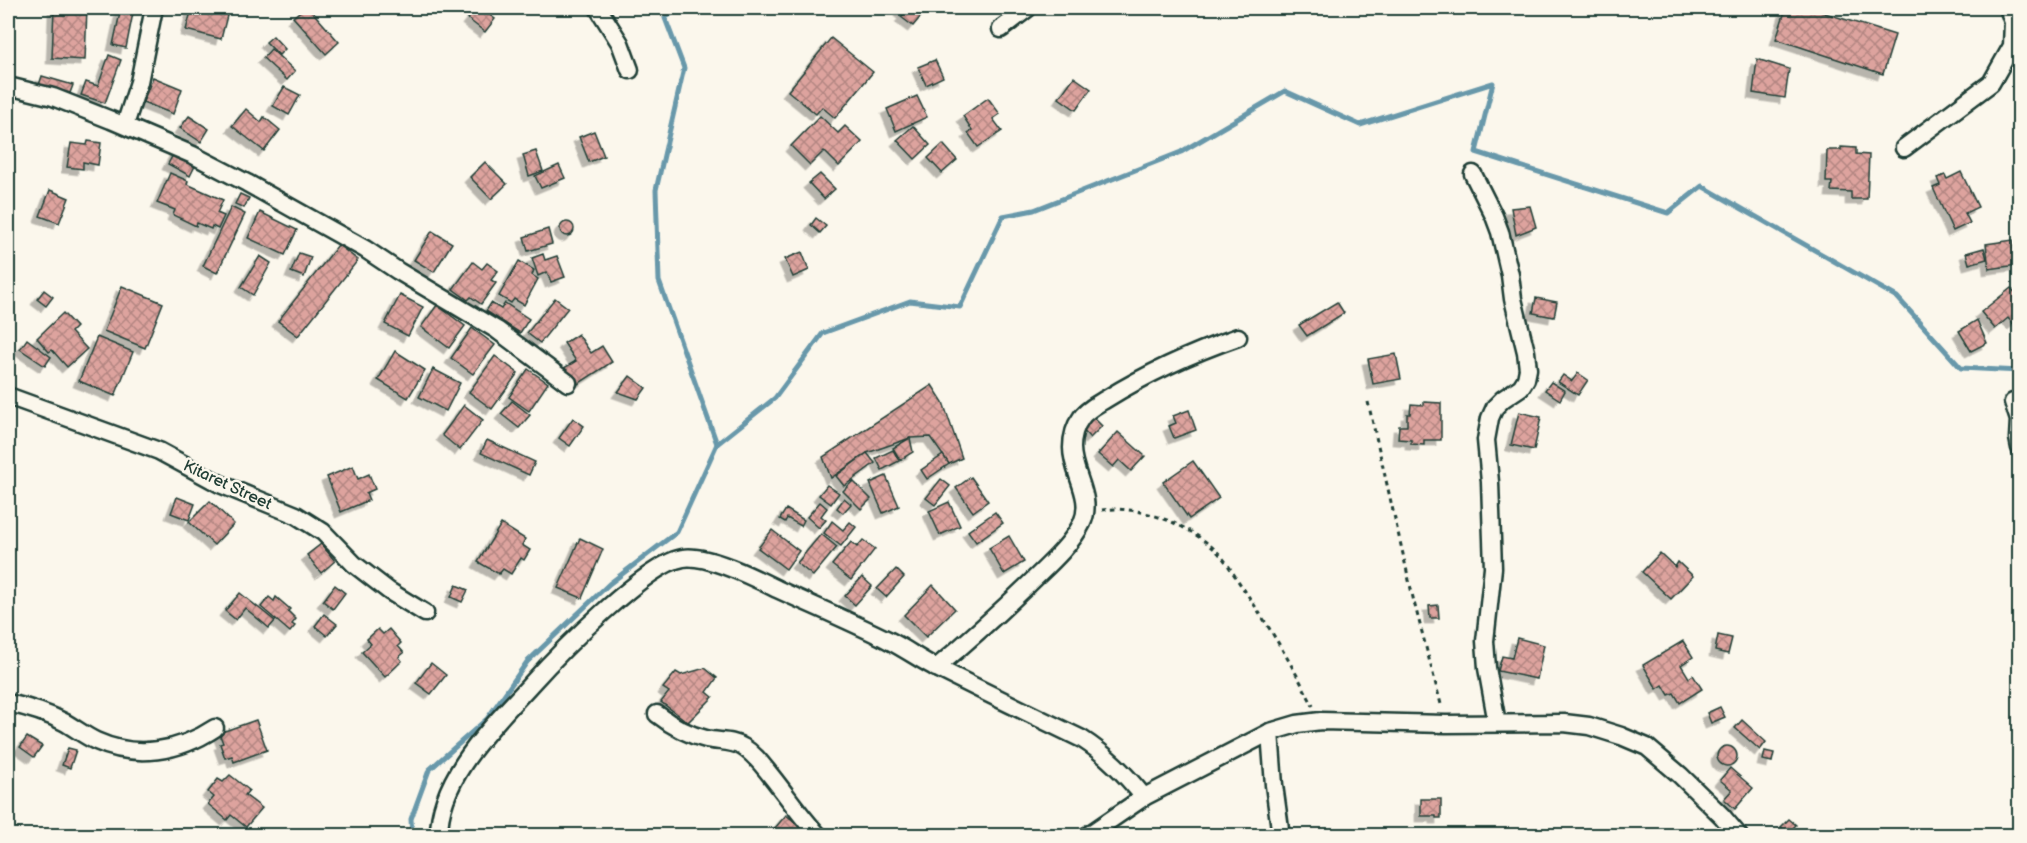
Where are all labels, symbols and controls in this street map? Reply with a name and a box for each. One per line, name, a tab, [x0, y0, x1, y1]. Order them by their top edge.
street label: Kitaret Street	[180, 457, 275, 514]

